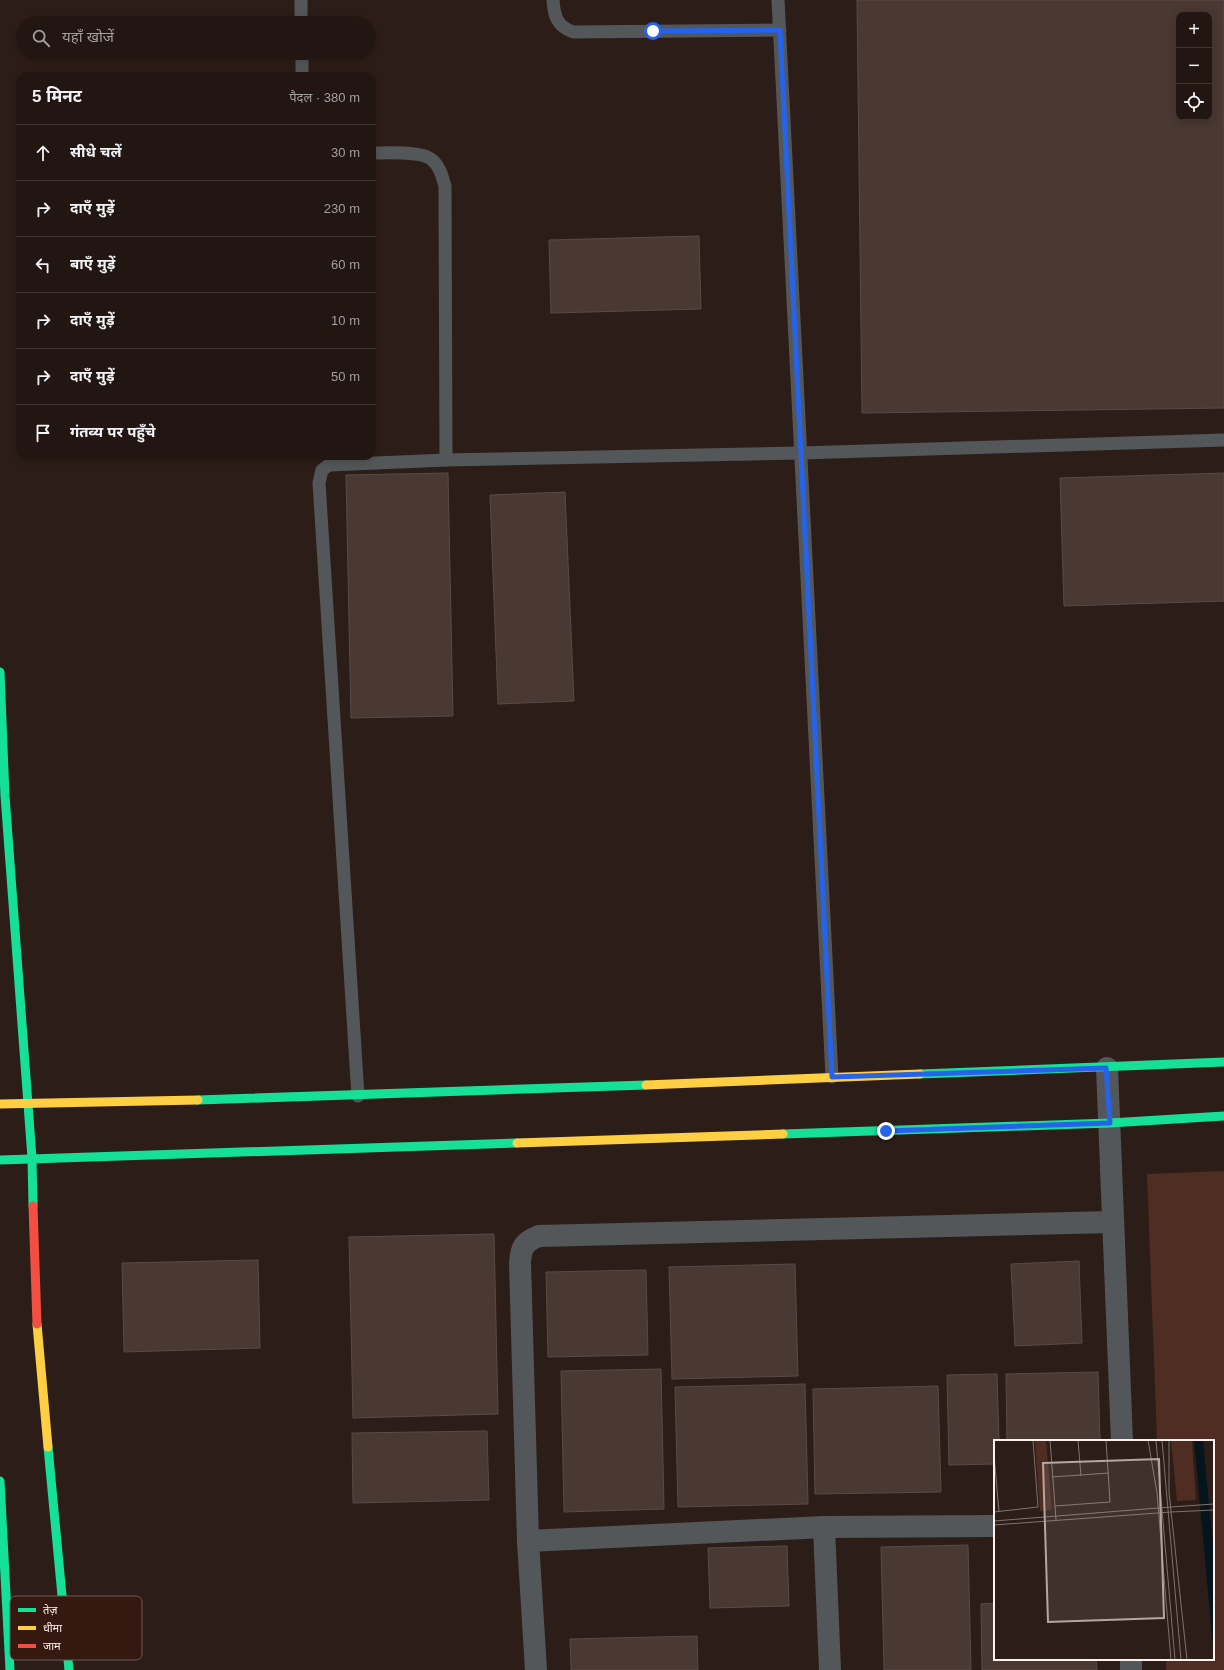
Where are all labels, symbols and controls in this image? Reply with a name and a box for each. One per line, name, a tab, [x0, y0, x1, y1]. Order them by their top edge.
map controls	[1176, 12, 1212, 120]
button: +	[1176, 12, 1212, 48]
search box	[16, 16, 376, 60]
route start	[644, 22, 662, 40]
icon: search	[30, 27, 52, 49]
text: यहाँ खोजें	[62, 28, 114, 45]
button: −	[1176, 48, 1212, 84]
button: locate	[1176, 84, 1212, 120]
text: 5 मिनट	[32, 87, 82, 106]
text: पैदल · 380 m	[289, 90, 360, 105]
icon: ahead	[32, 142, 54, 164]
text: सीधे चलें	[70, 143, 121, 160]
text: 30 m	[331, 145, 360, 160]
icon: right	[32, 198, 54, 220]
text: दाएँ मुड़ें	[70, 199, 114, 216]
text: 230 m	[324, 201, 360, 216]
icon: left	[32, 254, 54, 276]
text: बाएँ मुड़ें	[70, 255, 115, 272]
text: 60 m	[331, 257, 360, 272]
icon: right	[32, 310, 54, 332]
text: दाएँ मुड़ें	[70, 311, 114, 328]
text: 10 m	[331, 313, 360, 328]
icon: right	[32, 366, 54, 388]
text: दाएँ मुड़ें	[70, 367, 114, 384]
text: 50 m	[331, 369, 360, 384]
icon: arrive	[32, 422, 54, 444]
text: गंतव्य पर पहुँचे	[70, 423, 155, 440]
route end	[877, 1122, 895, 1140]
inset map	[994, 1440, 1214, 1660]
legend	[10, 1596, 142, 1660]
text: तेज़	[43, 1604, 58, 1616]
text: धीमा	[43, 1622, 62, 1634]
text: जाम	[43, 1640, 61, 1652]

